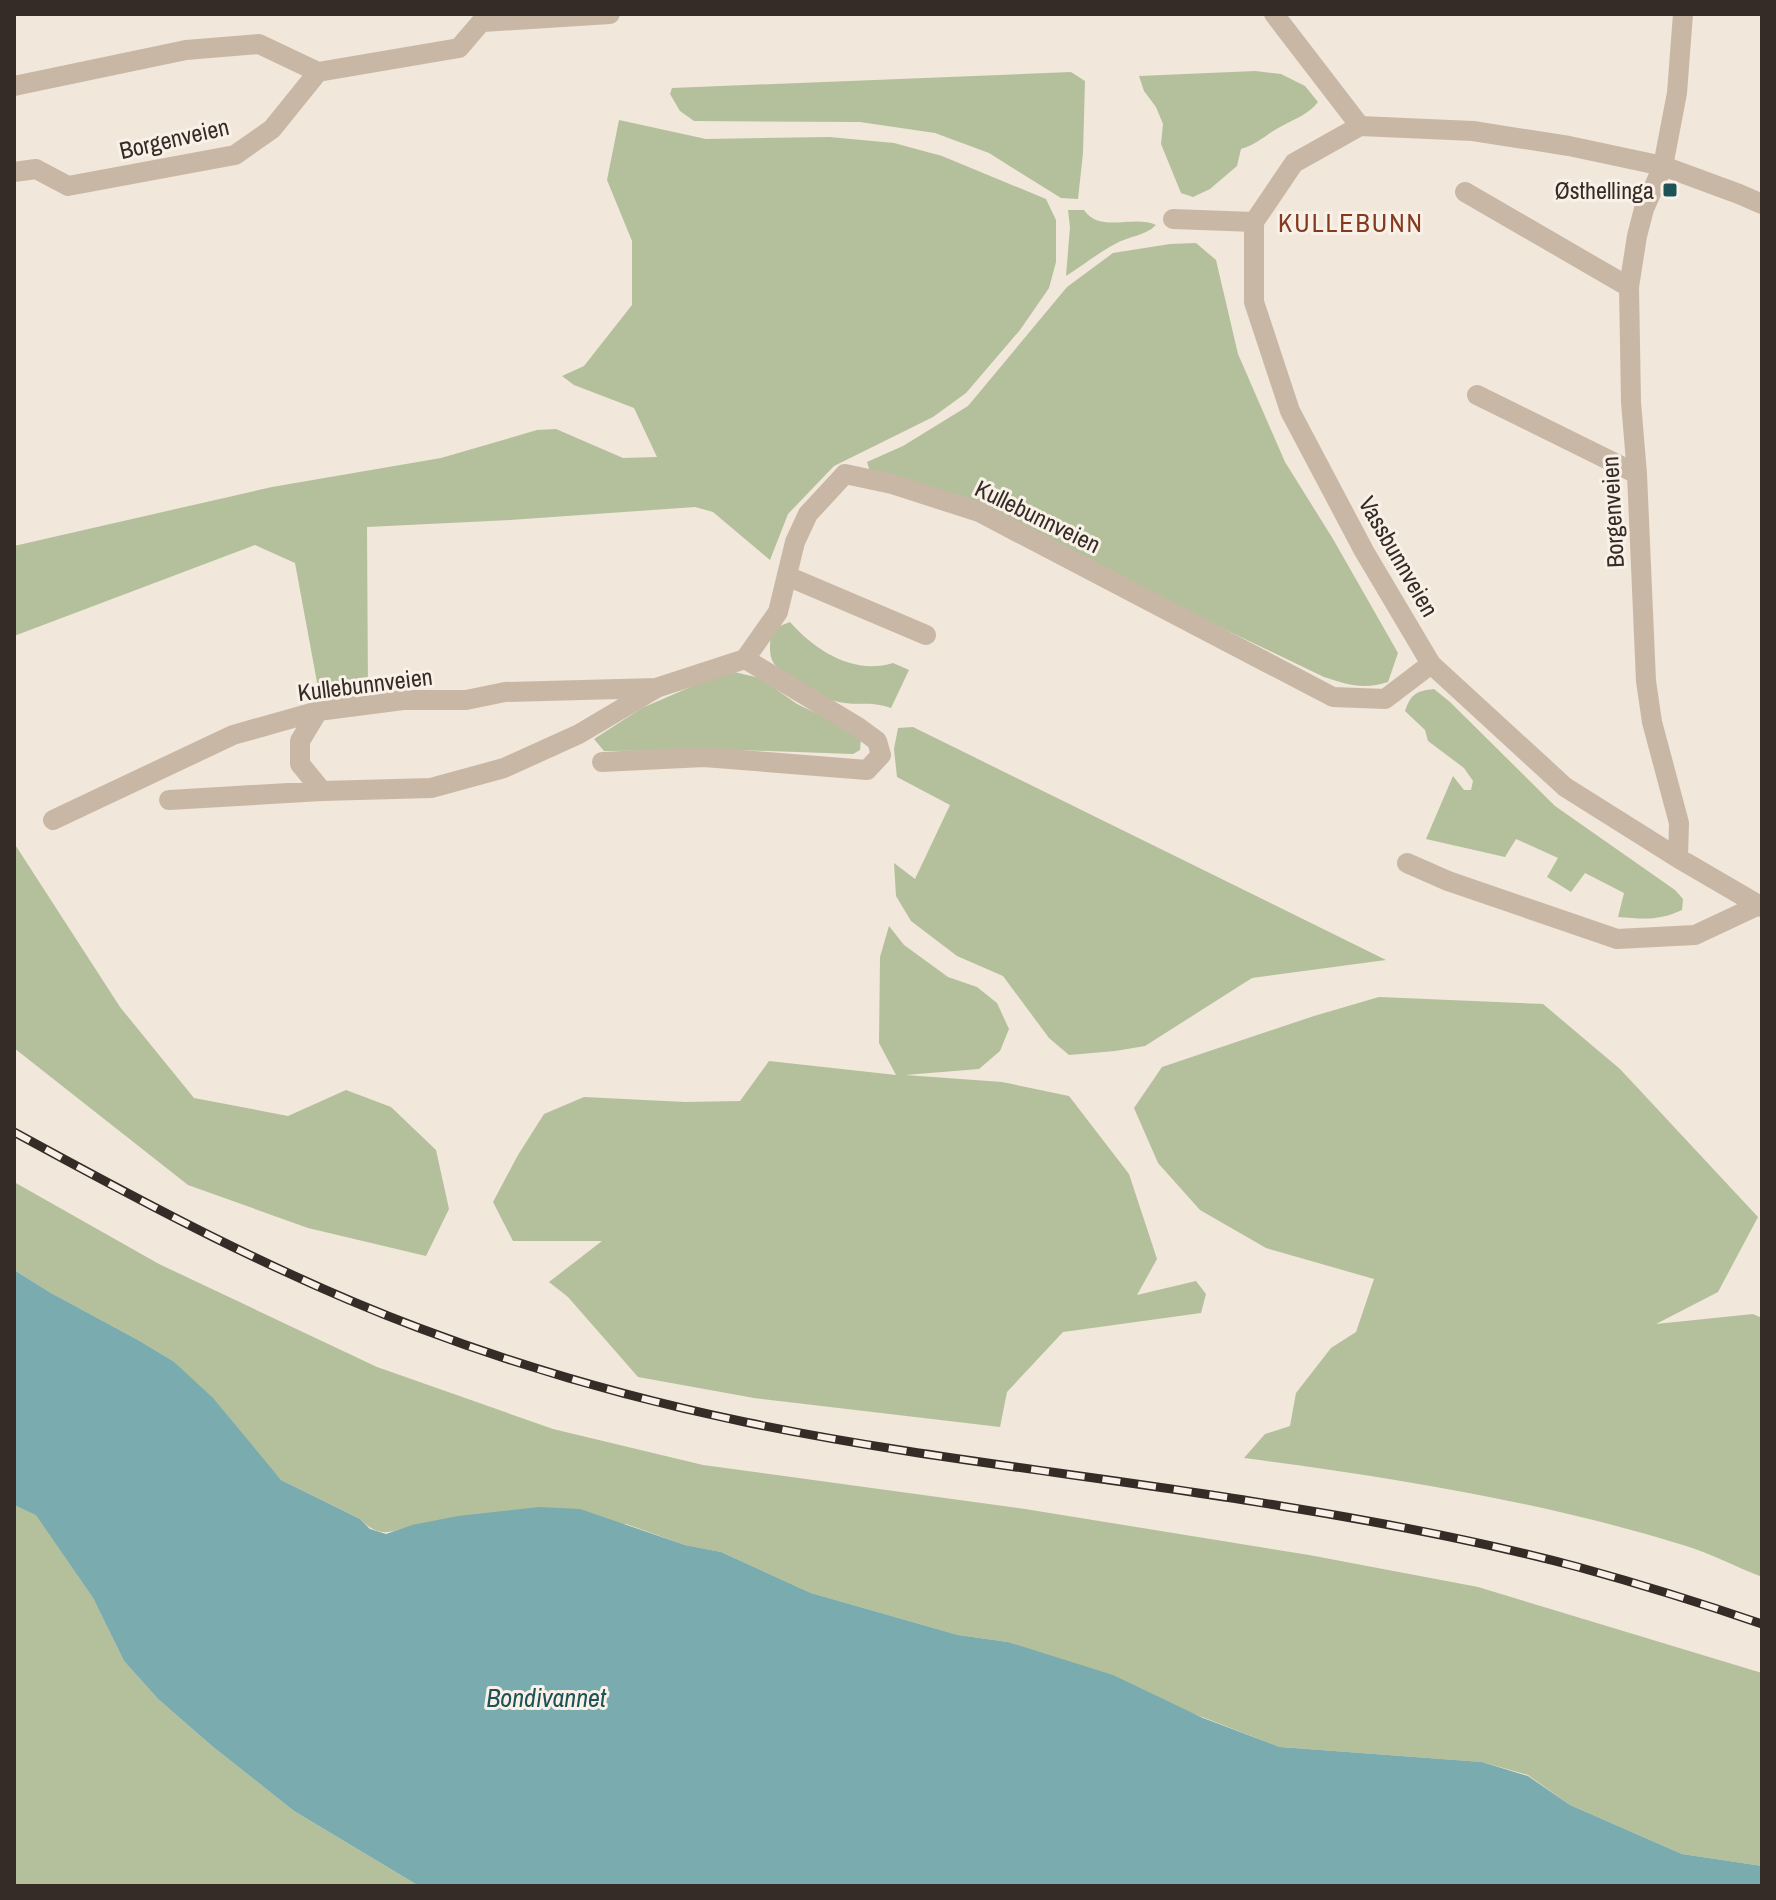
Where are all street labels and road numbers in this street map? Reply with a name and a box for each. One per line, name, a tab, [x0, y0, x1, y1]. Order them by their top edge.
street label: Borgenveien	[116, 110, 232, 166]
street label: Borgenveien	[1593, 455, 1631, 569]
street label: Kullebunnveien	[970, 472, 1106, 560]
street label: Vassbunnveien	[1352, 490, 1446, 622]
street label: Kullebunnveien	[296, 660, 434, 708]

